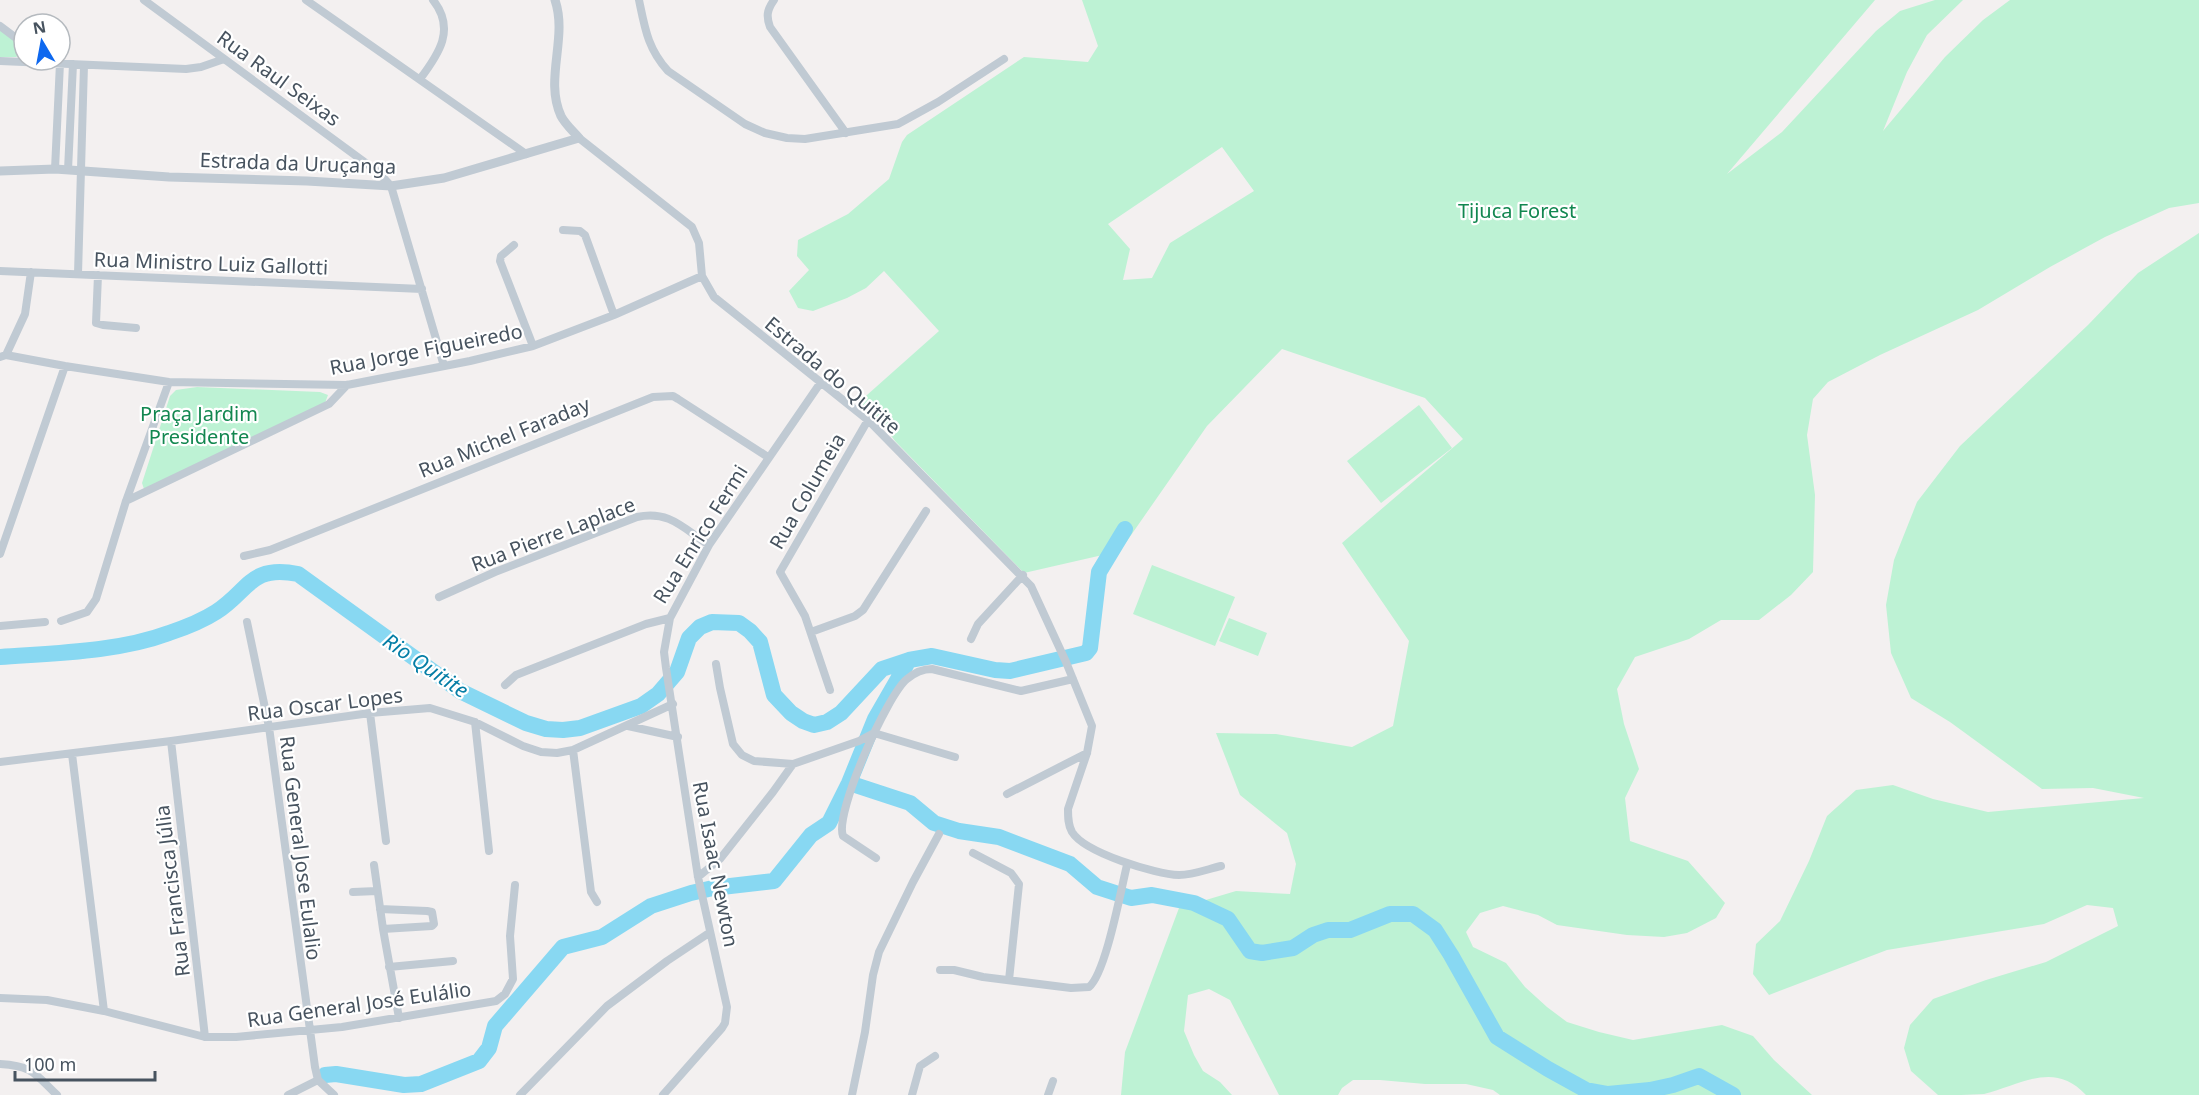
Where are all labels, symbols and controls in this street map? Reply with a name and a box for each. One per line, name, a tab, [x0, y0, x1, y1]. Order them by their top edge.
north arrow	[12, 12, 72, 72]
text: N	[31, 15, 48, 39]
street label: Rua Raul Seixas	[212, 24, 346, 132]
street label: Estrada da Uruçanga	[199, 146, 397, 180]
park label: Tijuca Forest	[1458, 197, 1576, 224]
street label: Rua Ministro Luiz Gallotti	[93, 245, 329, 281]
street label: Estrada do Quitite	[759, 310, 907, 440]
street label: Rua Jorge Figueiredo	[327, 317, 525, 381]
street label: Rua Michel Faraday	[414, 390, 594, 484]
park label: Praça Jardim Presidente	[140, 400, 258, 450]
street label: Rua Columeia	[763, 428, 851, 554]
street label: Rua Enrico Fermi	[646, 460, 754, 608]
street label: Rua Pierre Laplace	[467, 490, 639, 578]
water label: Rio Quitite	[378, 626, 474, 704]
street label: Rua Oscar Lopes	[246, 681, 404, 727]
street label: Rua General Jose Eulalio	[274, 734, 328, 962]
street label: Rua Isaac Newton	[687, 779, 745, 949]
street label: Rua Francisca Júlia	[148, 804, 196, 978]
street label: Rua General José Eulálio	[245, 975, 473, 1033]
scale bar	[15, 1044, 154, 1082]
text: 100 m	[24, 1052, 76, 1076]

